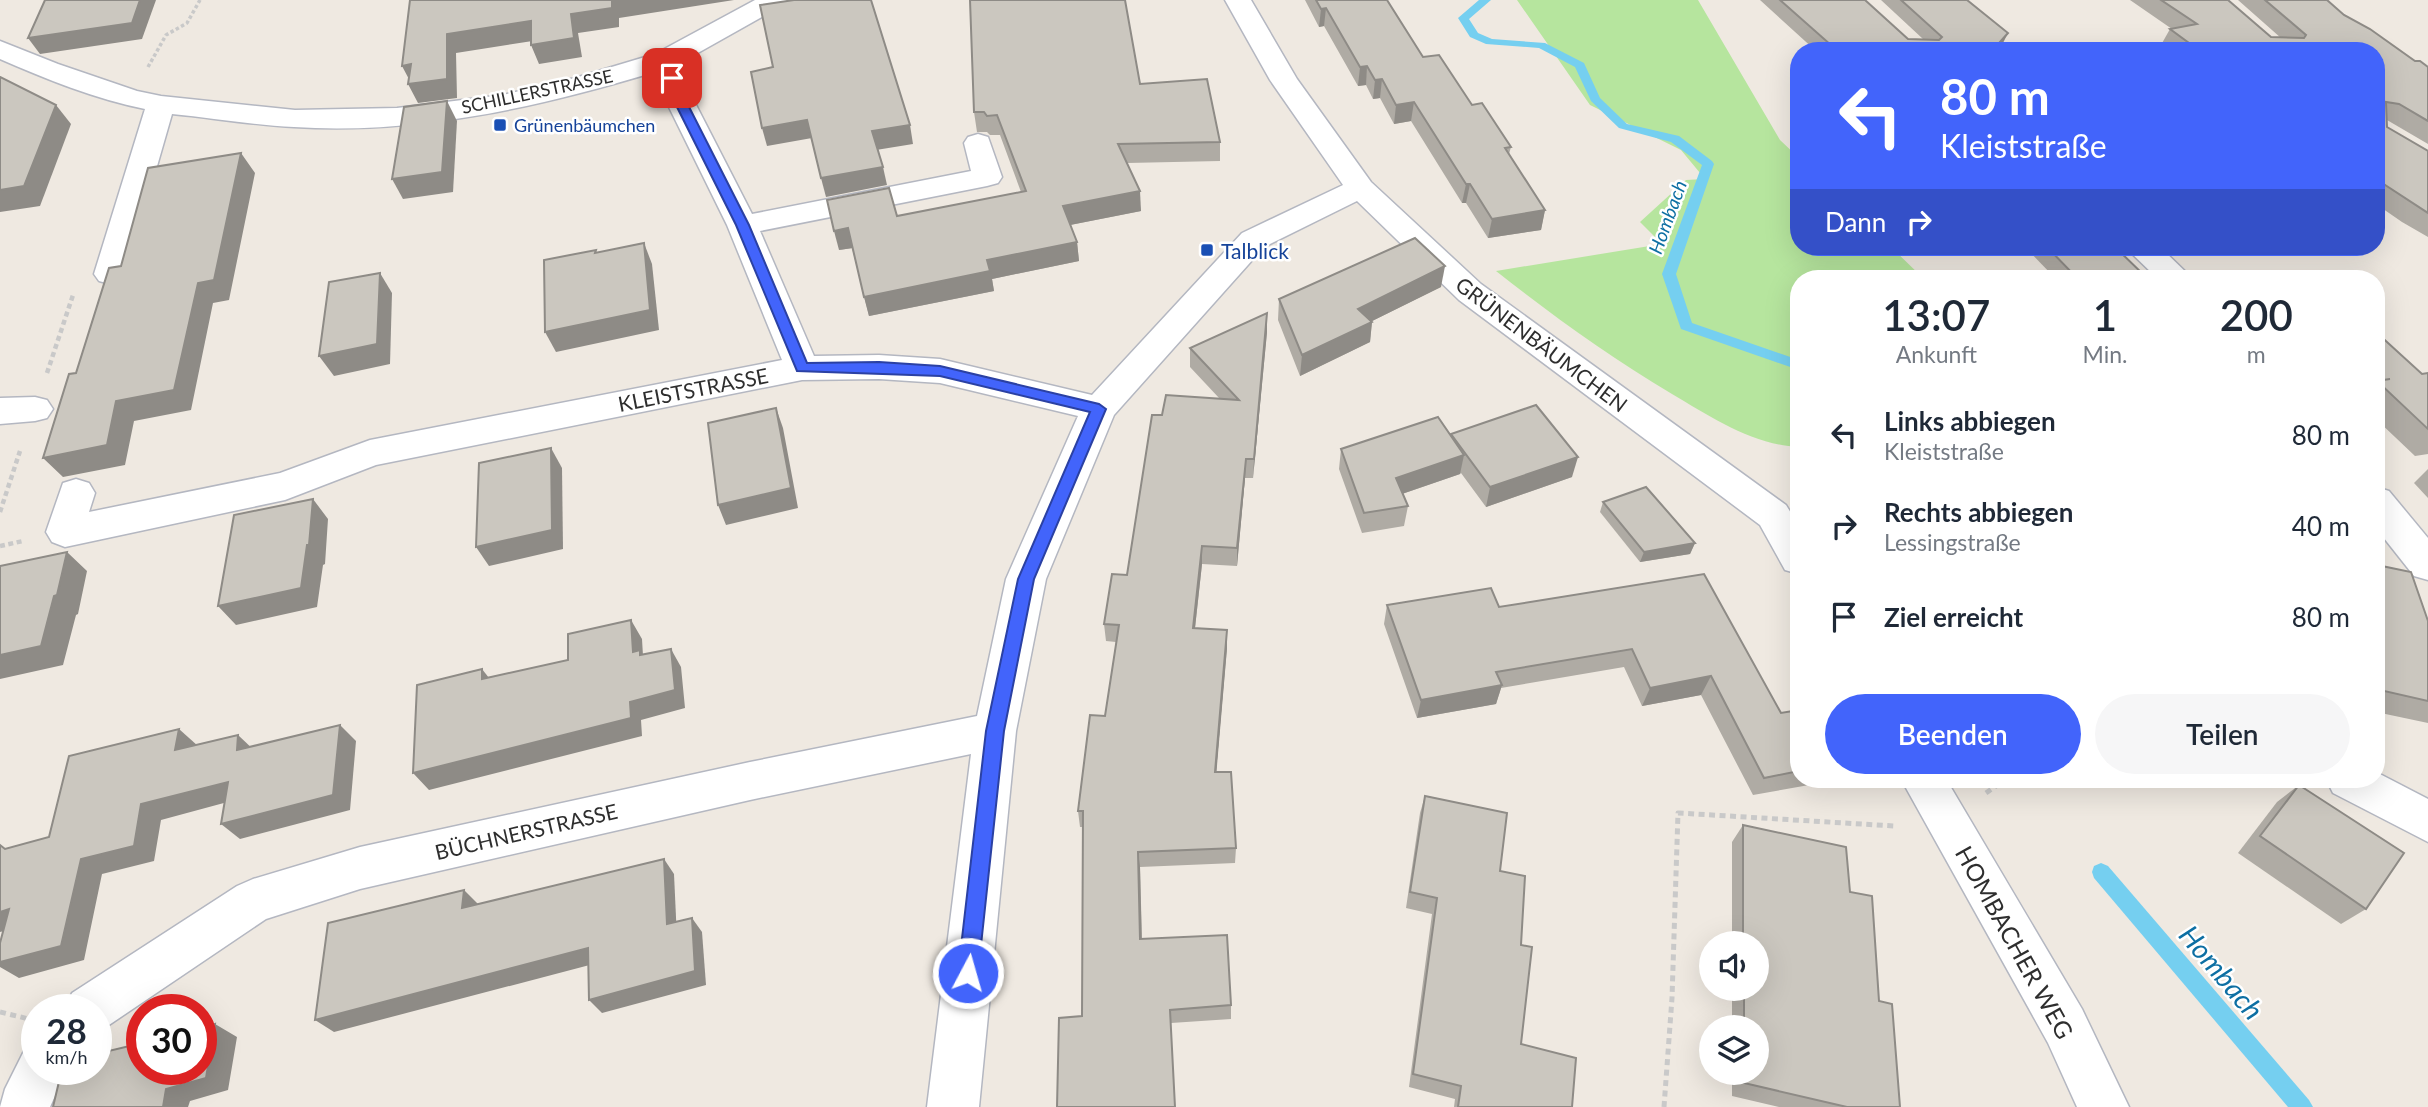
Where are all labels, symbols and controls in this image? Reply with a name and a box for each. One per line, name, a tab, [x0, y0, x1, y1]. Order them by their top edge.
pin	[642, 48, 702, 108]
icon: arrive	[653, 59, 691, 97]
street label: SCHILLERSTRASSE	[459, 64, 615, 118]
text: 80 m	[1940, 67, 2050, 125]
icon: left	[1825, 70, 1916, 161]
place label: Grünenbäumchen	[514, 114, 655, 136]
marker: Grünenbäumchen	[492, 117, 508, 133]
text: Kleiststraße	[1940, 126, 2107, 165]
water label: Hombach	[1643, 177, 1691, 257]
icon: right	[1900, 203, 1938, 241]
text: Dann	[1825, 206, 1886, 238]
place label: Talblick	[1221, 238, 1289, 263]
marker: Talblick	[1199, 242, 1215, 258]
street label: GRÜNENBÄUMCHEN	[1451, 271, 1633, 417]
text: 13:07	[1882, 290, 1990, 340]
text: 1	[2093, 290, 2117, 340]
text: 200	[2220, 290, 2293, 340]
text: Ankunft	[1896, 340, 1977, 368]
text: Min.	[2083, 340, 2127, 368]
text: m	[2247, 340, 2266, 368]
street label: KLEISTSTRASSE	[616, 362, 770, 416]
text: Links abbiegen	[1884, 405, 2056, 437]
icon: left	[1825, 416, 1863, 454]
text: 80 m	[2292, 419, 2350, 451]
text: Kleiststraße	[1884, 437, 2004, 465]
text: Rechts abbiegen	[1884, 496, 2073, 528]
icon: right	[1825, 507, 1863, 545]
text: 40 m	[2292, 510, 2350, 542]
text: Lessingstraße	[1884, 528, 2021, 556]
icon: arrive	[1825, 598, 1863, 636]
text: Ziel erreicht	[1884, 601, 2023, 633]
text: 80 m	[2292, 601, 2350, 633]
button: Beenden	[1825, 694, 2081, 774]
button: Teilen	[2095, 694, 2350, 774]
street label: BÜCHNERSTRASSE	[432, 798, 620, 864]
street label: HOMBACHER WEG	[1950, 841, 2080, 1043]
water label: Hombach	[2173, 918, 2271, 1026]
map controls	[1699, 931, 1769, 1085]
button: sound	[1699, 931, 1769, 1001]
position arrow	[931, 936, 1005, 1010]
speed limit sign: 30	[126, 994, 217, 1085]
text: 28	[46, 1009, 87, 1051]
button: layers	[1699, 1015, 1769, 1085]
text: km/h	[45, 1046, 88, 1068]

